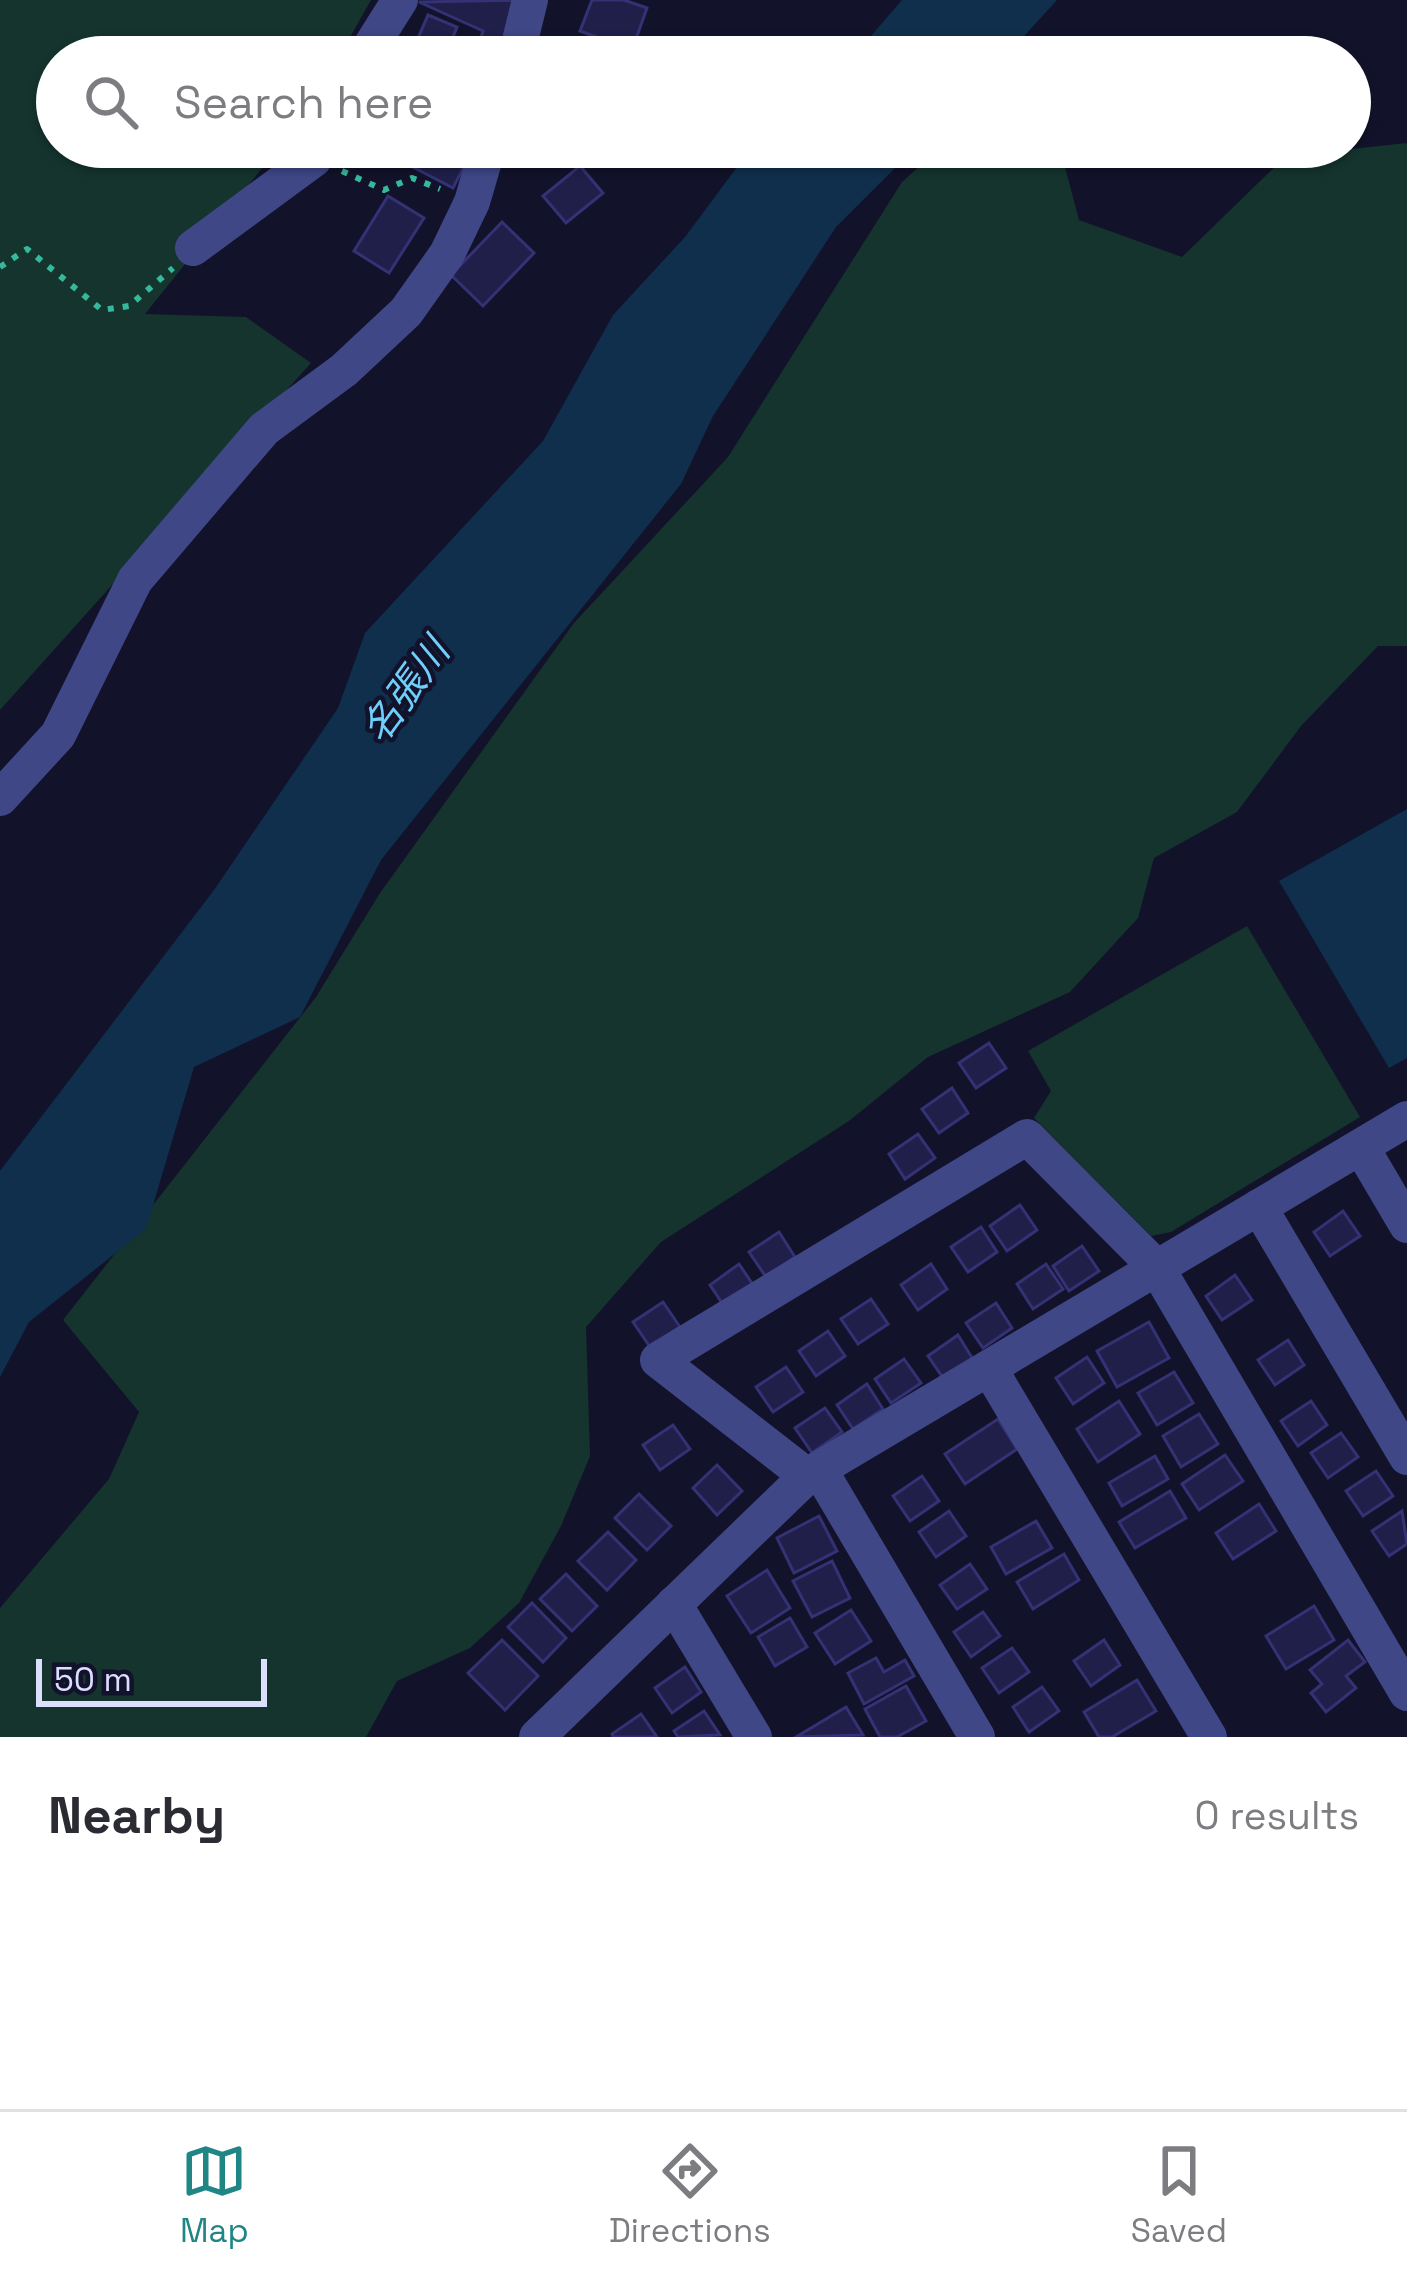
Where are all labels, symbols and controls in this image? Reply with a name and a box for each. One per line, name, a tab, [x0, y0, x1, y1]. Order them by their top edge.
search box	[36, 36, 1371, 168]
icon: search	[78, 69, 144, 135]
text: Search here	[174, 74, 433, 131]
water label: 名張川	[351, 625, 462, 752]
scale bar	[36, 1653, 267, 1706]
text: 50 m	[54, 1659, 132, 1701]
text: Nearby	[48, 1783, 225, 1848]
text: 0 results	[1194, 1791, 1359, 1840]
tab: Map	[180, 2138, 249, 2252]
tab: Directions	[609, 2138, 771, 2252]
tab: Saved	[1131, 2138, 1227, 2252]

